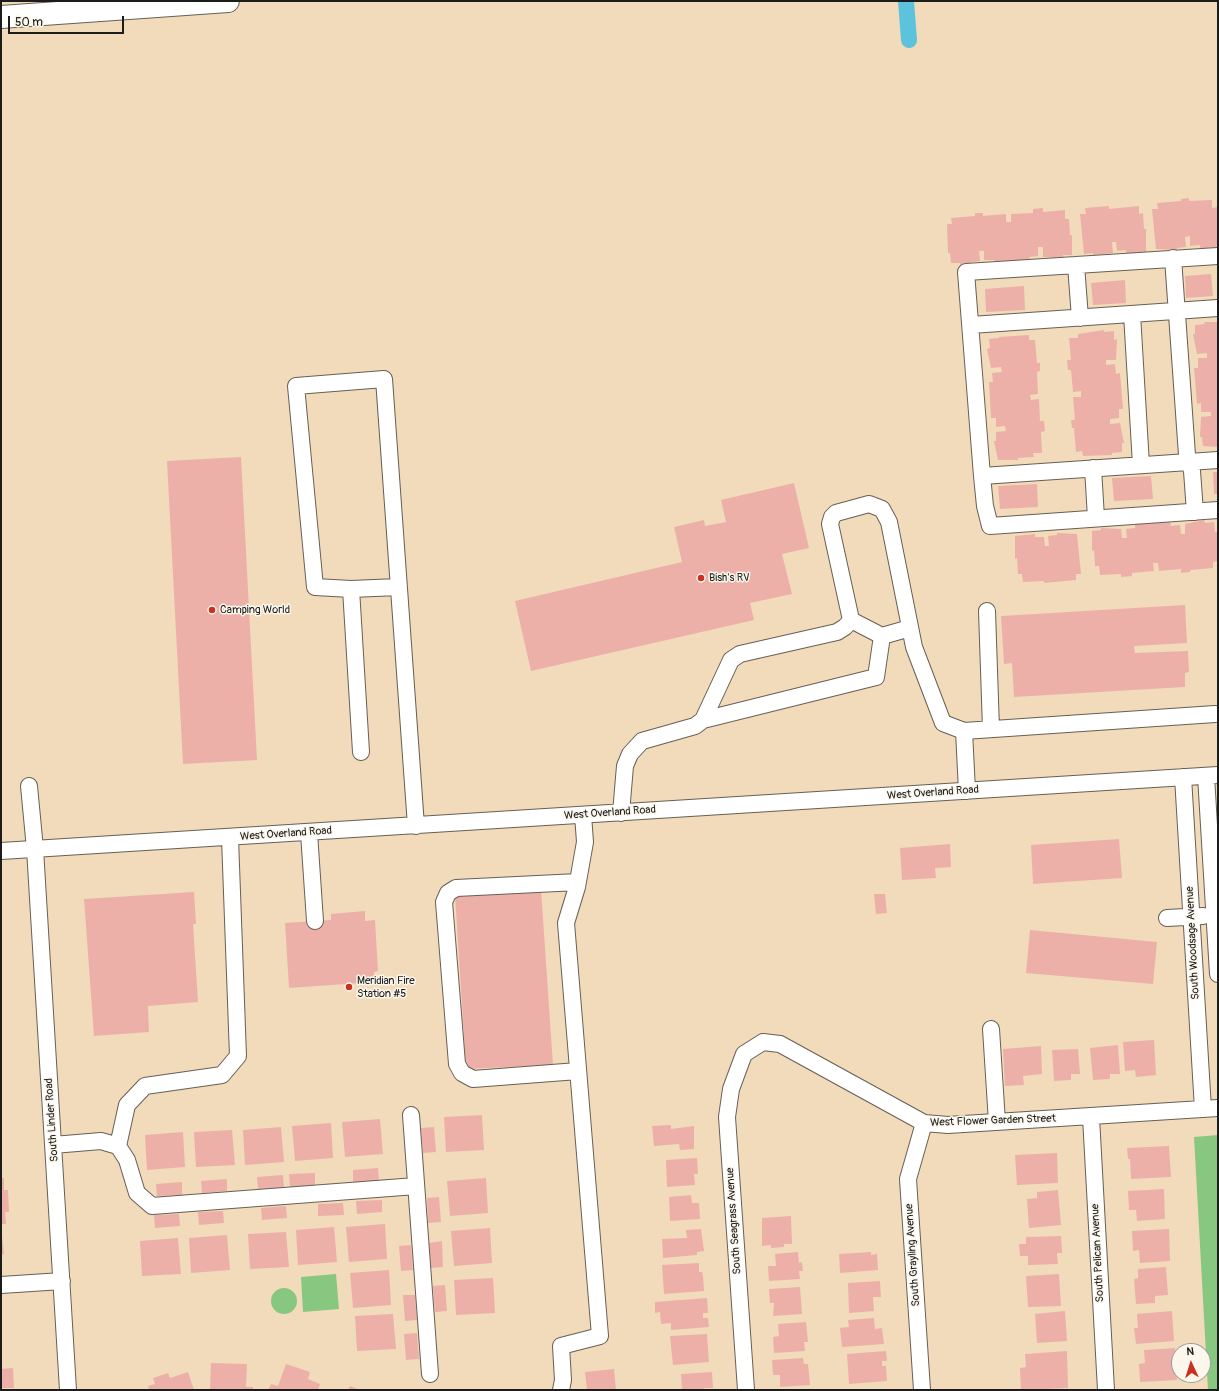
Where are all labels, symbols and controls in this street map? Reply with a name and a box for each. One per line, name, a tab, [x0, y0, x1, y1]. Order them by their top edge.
scale bar	[10, 8, 126, 34]
text: 50 m	[15, 15, 43, 30]
place label: Bish's RV	[709, 571, 750, 585]
marker: Bish's RV	[696, 573, 706, 583]
place label: Camping World	[220, 603, 290, 617]
marker: Camping World	[207, 605, 217, 615]
street label: West Overland Road	[887, 783, 979, 803]
street label: West Overland Road	[564, 803, 656, 823]
street label: West Overland Road	[240, 824, 332, 844]
street label: South Woodsage Avenue	[1183, 886, 1203, 1000]
place label: Meridian Fire Station #5	[357, 974, 415, 1000]
marker: Meridian Fire Station #5	[344, 982, 354, 992]
street label: South Linder Road	[42, 1078, 62, 1162]
street label: West Flower Garden Street	[930, 1112, 1056, 1130]
street label: South Seagrass Avenue	[724, 1167, 744, 1275]
street label: South Grayling Avenue	[903, 1203, 923, 1307]
street label: South Pelican Avenue	[1089, 1203, 1107, 1303]
north arrow	[1171, 1343, 1211, 1383]
text: N	[1186, 1345, 1194, 1358]

